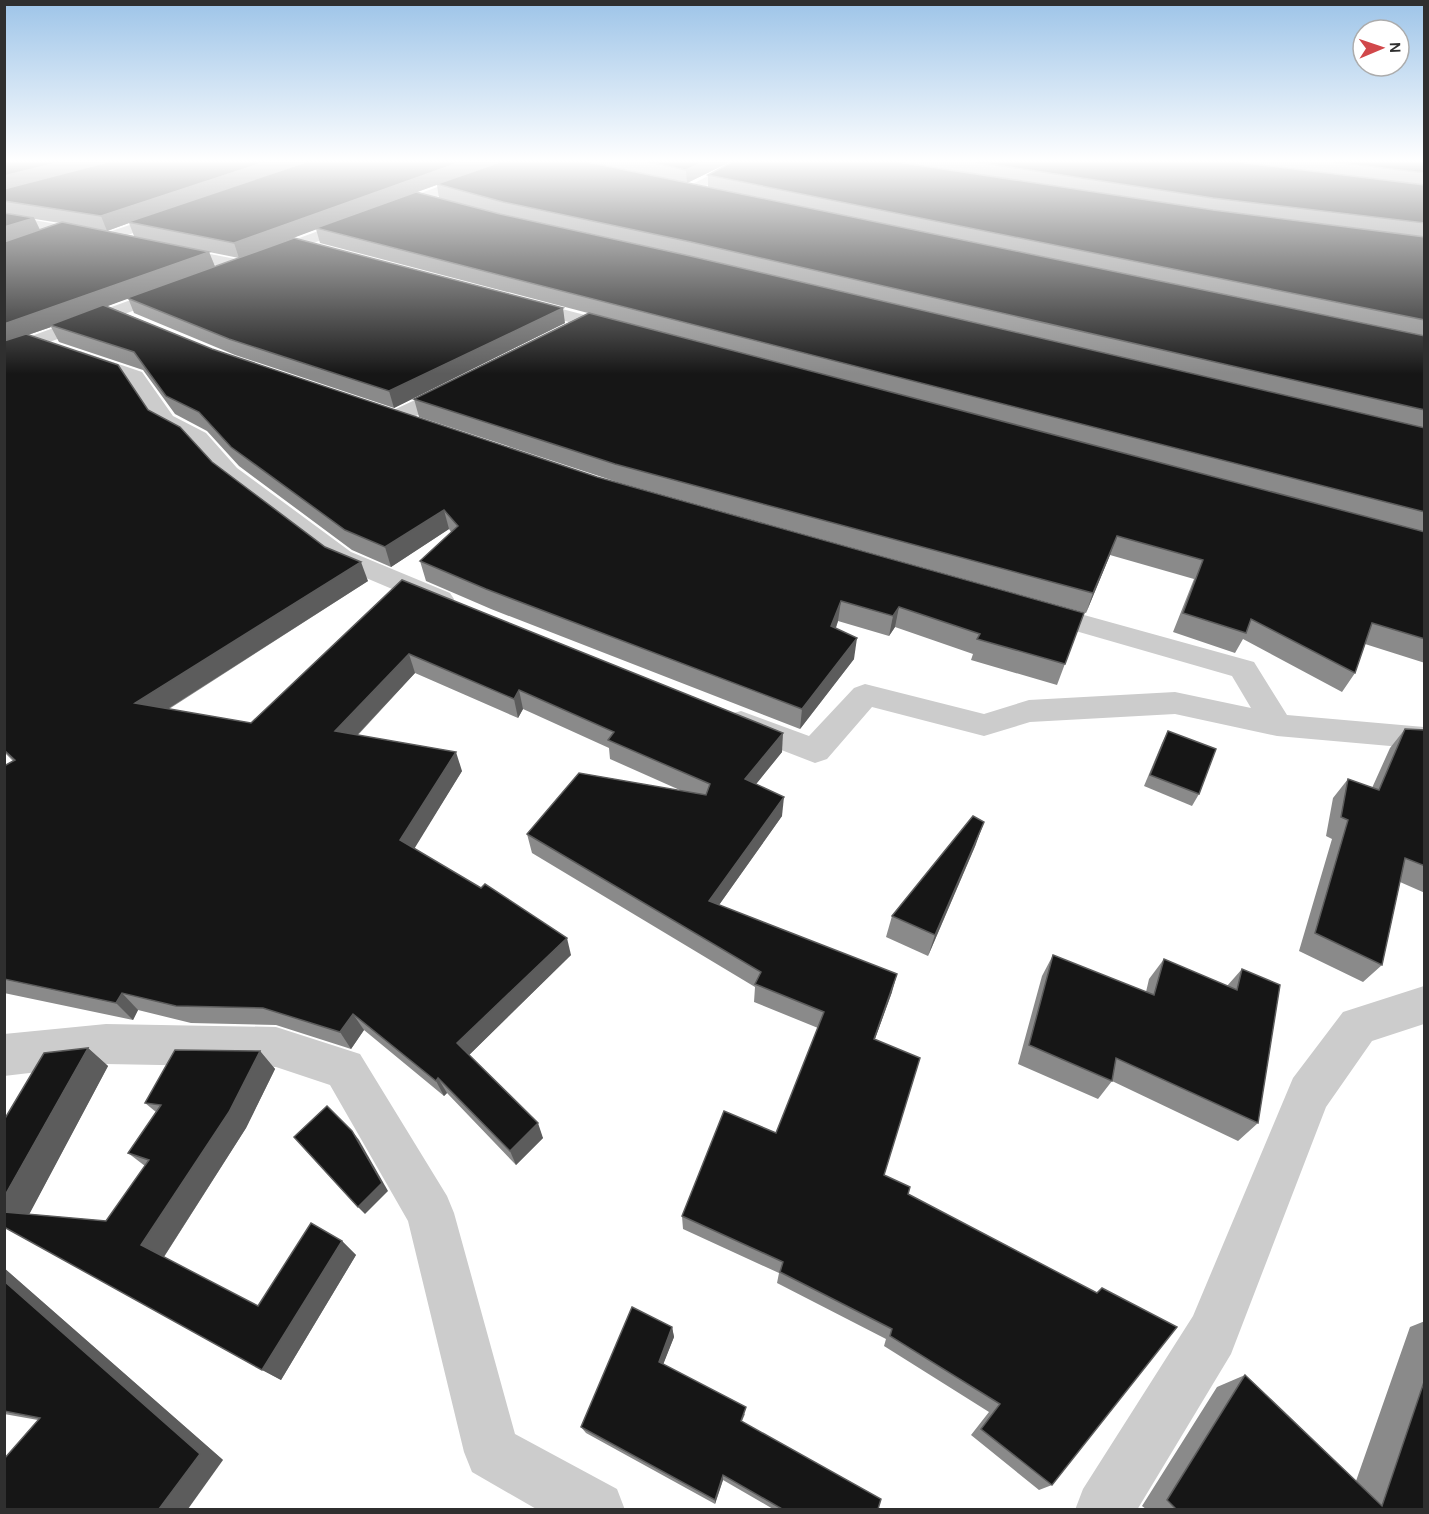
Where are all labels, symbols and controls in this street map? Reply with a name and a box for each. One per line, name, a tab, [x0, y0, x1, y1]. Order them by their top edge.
north arrow	[1351, 18, 1411, 78]
text: N	[1386, 41, 1405, 54]

